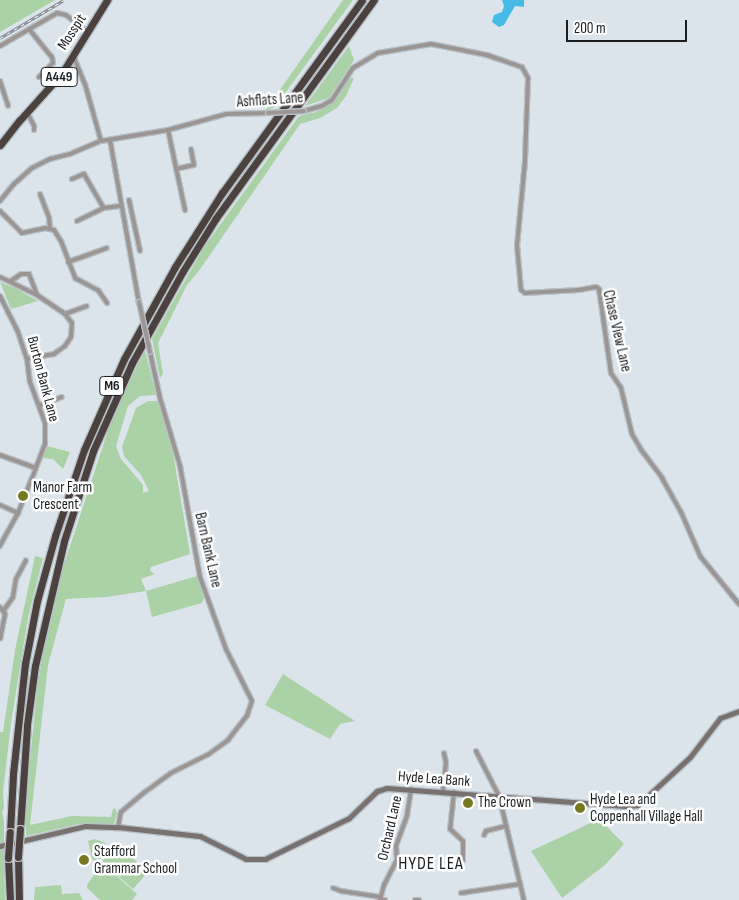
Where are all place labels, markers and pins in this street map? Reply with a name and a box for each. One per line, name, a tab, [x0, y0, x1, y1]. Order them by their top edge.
place label: Manor Farm Crescent	[33, 478, 92, 513]
marker: Manor Farm Crescent	[17, 490, 29, 502]
place label: Hyde Lea and Coppenhall Village Hall	[590, 790, 703, 825]
place label: The Crown	[478, 794, 531, 812]
marker: The Crown	[462, 797, 474, 809]
marker: Hyde Lea and Coppenhall Village Hall	[574, 802, 586, 814]
place label: Stafford Grammar School	[94, 842, 177, 877]
marker: Stafford Grammar School	[78, 854, 90, 866]

